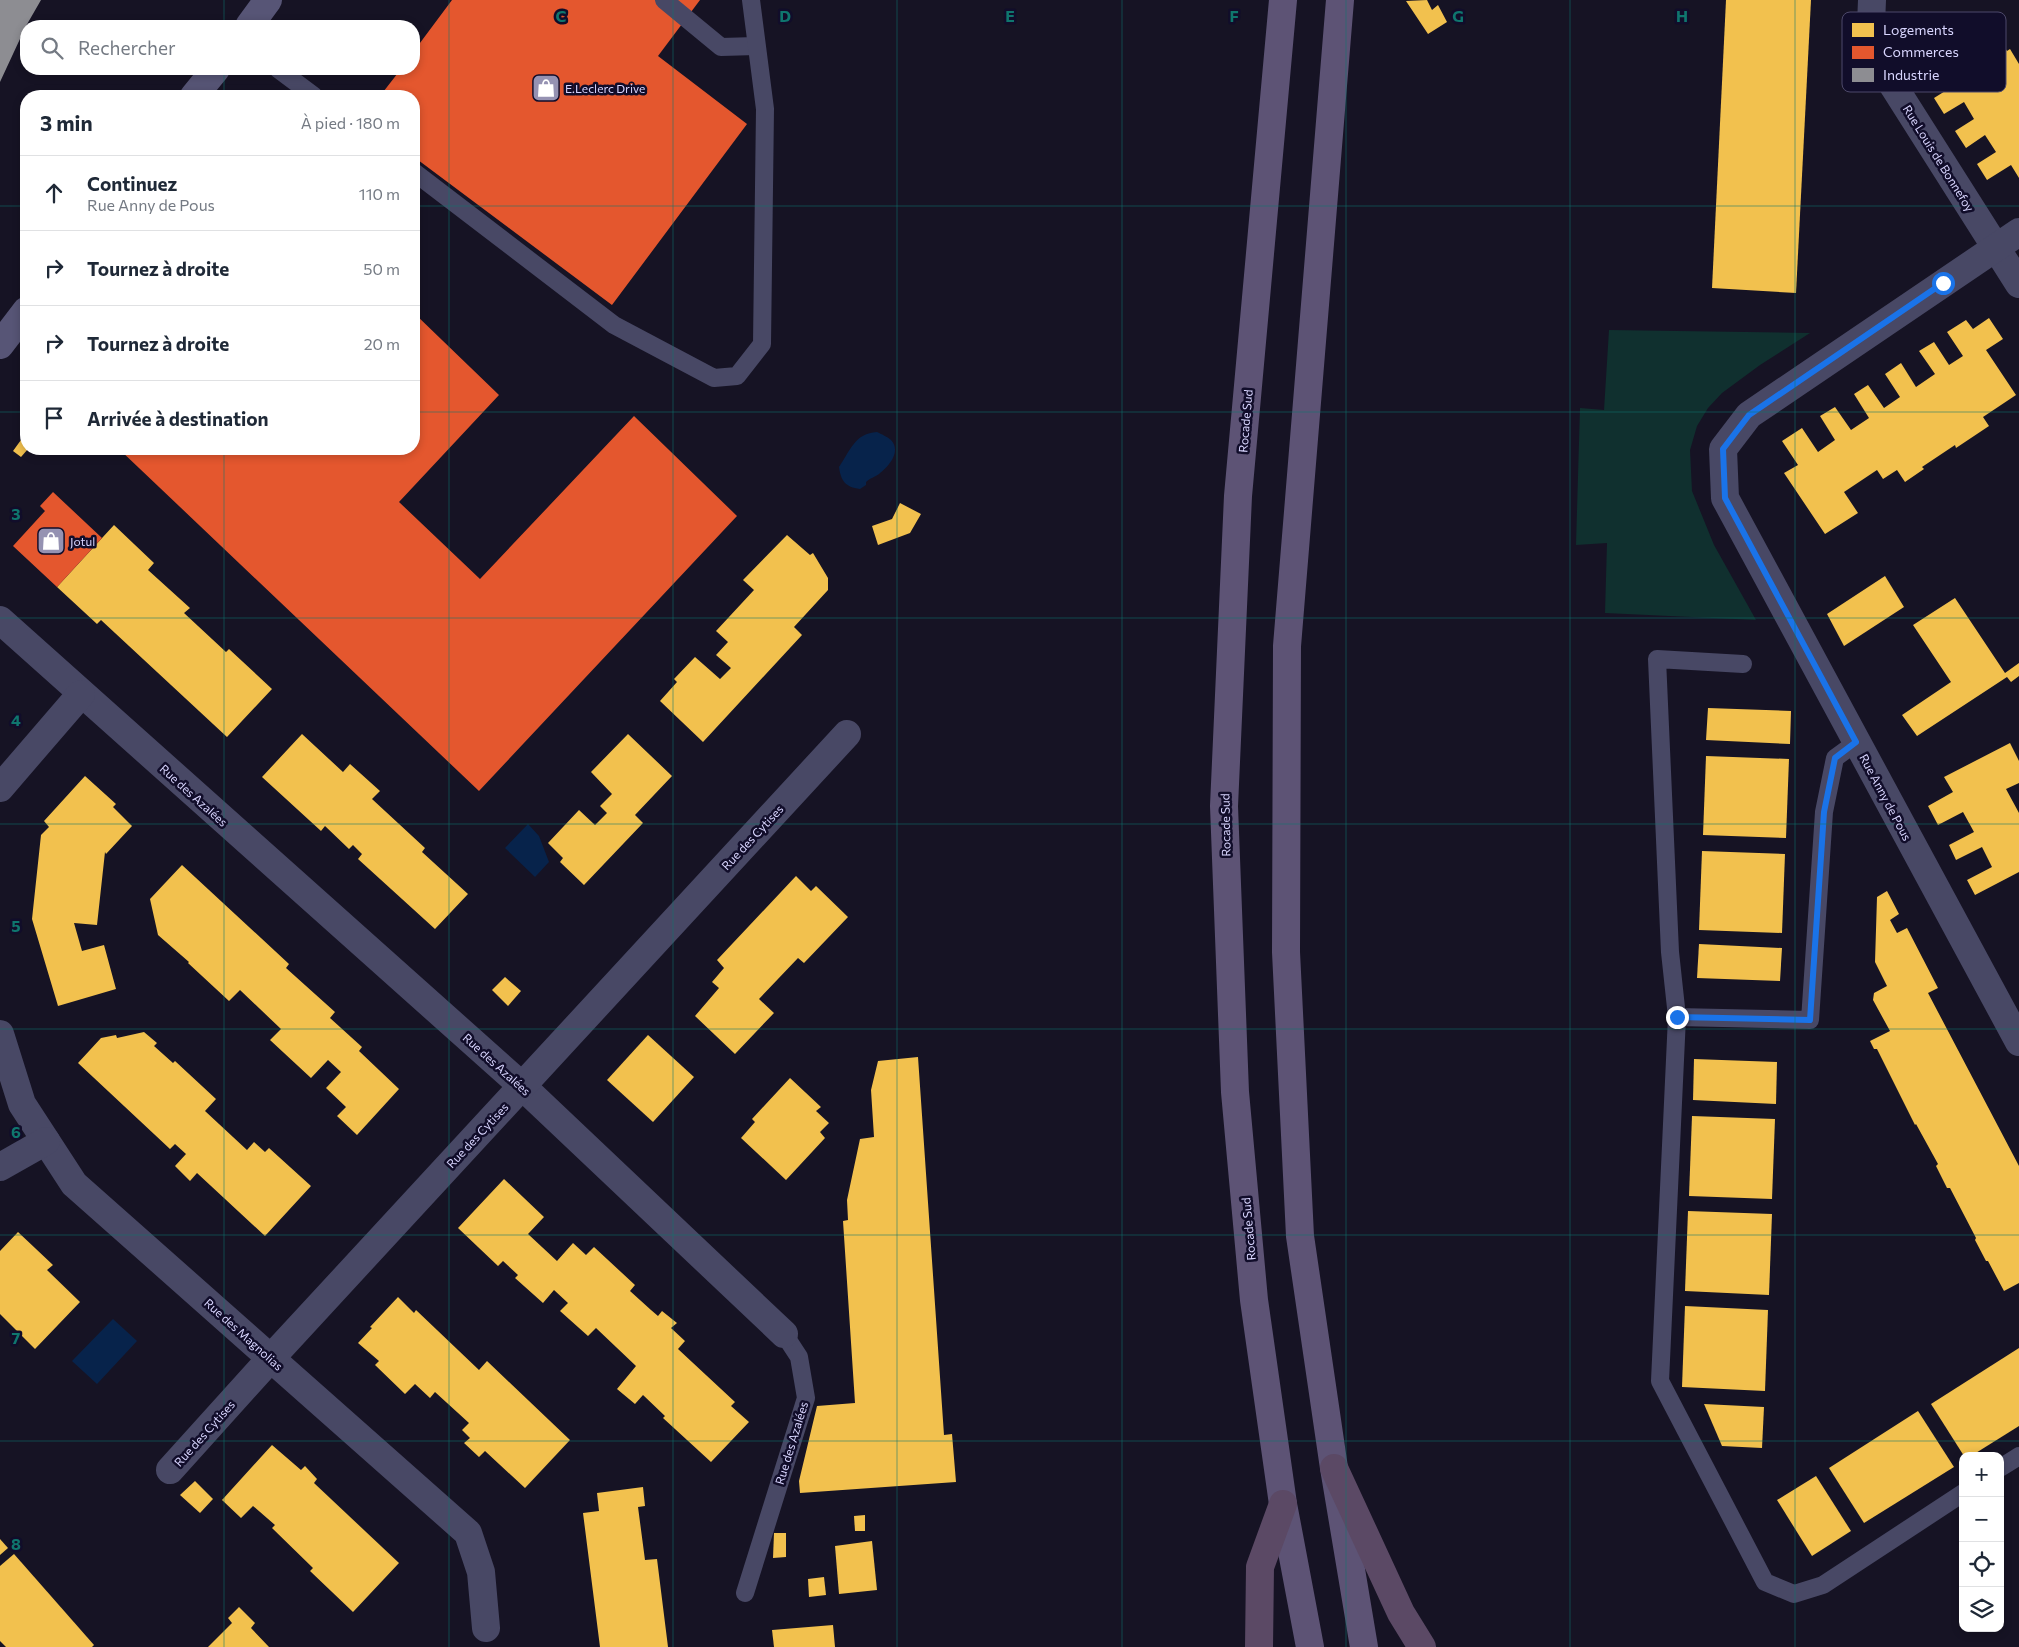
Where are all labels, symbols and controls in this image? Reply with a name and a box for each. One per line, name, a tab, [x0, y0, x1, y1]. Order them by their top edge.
text: C	[556, 6, 567, 25]
text: D	[779, 6, 791, 25]
text: E	[1005, 6, 1015, 25]
text: F	[1229, 6, 1239, 25]
text: G	[1452, 6, 1464, 25]
text: H	[1676, 6, 1688, 25]
legend	[1842, 12, 2006, 92]
search box	[20, 20, 420, 75]
text: Logements	[1883, 21, 1954, 38]
icon: search	[38, 34, 66, 62]
text: Rechercher	[78, 36, 176, 59]
text: Commerces	[1883, 43, 1959, 60]
text: Industrie	[1883, 66, 1940, 83]
shop icon: E.Leclerc Drive	[531, 73, 561, 103]
place label: E.Leclerc Drive	[565, 81, 645, 95]
street label: Rue Louis de Bonnefoy	[1900, 102, 1978, 214]
text: 3 min	[40, 110, 93, 135]
text: À pied · 180 m	[301, 113, 400, 132]
text: Continuez	[87, 172, 177, 195]
icon: ahead	[40, 179, 68, 207]
text: 110 m	[359, 184, 400, 203]
text: Rue Anny de Pous	[87, 195, 215, 214]
icon: right	[40, 254, 68, 282]
text: Tournez à droite	[87, 257, 229, 280]
text: 50 m	[363, 259, 400, 278]
route start	[1932, 272, 1955, 295]
icon: right	[40, 329, 68, 357]
text: Tournez à droite	[87, 332, 229, 355]
text: 20 m	[364, 334, 400, 353]
street label: Rocade Sud	[1235, 389, 1255, 453]
icon: arrive	[40, 404, 68, 432]
text: Arrivée à destination	[87, 407, 269, 430]
text: 3	[11, 504, 21, 523]
shop icon: Jotul	[36, 526, 66, 556]
place label: Jotul	[70, 534, 95, 549]
text: 4	[11, 710, 21, 729]
street label: Rue Anny de Pous	[1857, 751, 1915, 843]
street label: Rue des Azalées	[157, 761, 231, 829]
street label: Rocade Sud	[1217, 793, 1233, 857]
street label: Rue des Cytises	[718, 802, 786, 872]
text: 5	[11, 916, 21, 935]
route end	[1666, 1006, 1689, 1029]
street label: Rue des Azalées	[460, 1030, 534, 1098]
street label: Rue des Cytises	[443, 1100, 511, 1170]
text: 6	[11, 1122, 21, 1141]
street label: Rocade Sud	[1238, 1197, 1258, 1261]
street label: Rue des Magnolias	[202, 1295, 286, 1373]
text: 7	[12, 1328, 21, 1347]
street label: Rue des Cytises	[171, 1397, 237, 1469]
street label: Rue des Azalées	[772, 1400, 810, 1486]
map controls	[1959, 1452, 2004, 1632]
button: +	[1959, 1452, 2004, 1497]
button: −	[1959, 1497, 2004, 1542]
text: 8	[11, 1534, 21, 1553]
button: locate	[1959, 1542, 2004, 1587]
button: layers	[1959, 1587, 2004, 1632]

